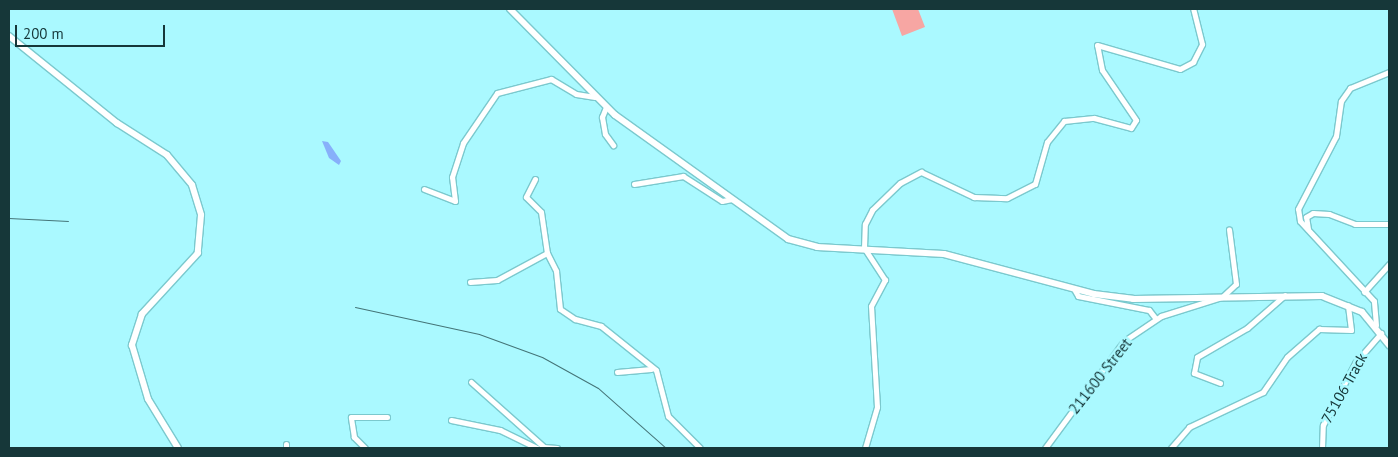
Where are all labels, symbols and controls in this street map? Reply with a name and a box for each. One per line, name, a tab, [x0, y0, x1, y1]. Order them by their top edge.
scale bar	[18, 15, 168, 47]
text: 200 m	[23, 24, 64, 43]
street label: 211600 Street	[1065, 334, 1135, 418]
street label: 75106 Track	[1317, 349, 1371, 427]

